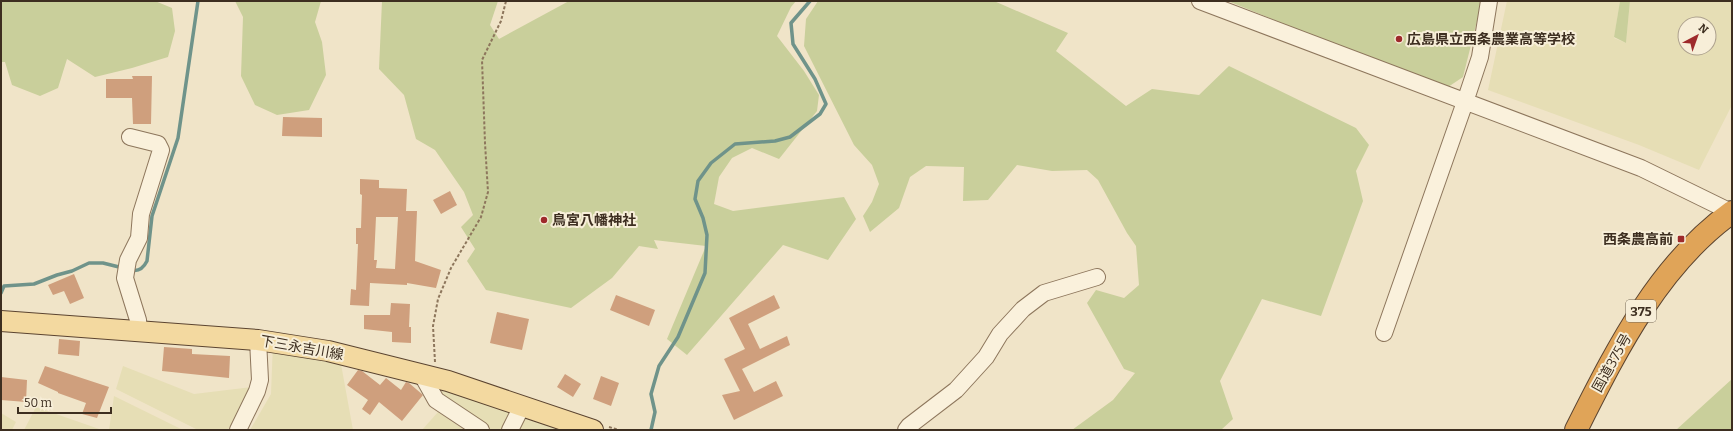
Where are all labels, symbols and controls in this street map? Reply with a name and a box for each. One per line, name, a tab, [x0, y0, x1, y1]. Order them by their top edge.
north arrow	[1677, 16, 1717, 56]
text: N	[1696, 21, 1711, 37]
place label: 広島県立西条農業高等学校	[1407, 31, 1575, 48]
marker: 広島県立西条農業高等学校	[1394, 34, 1404, 44]
place label: 鳥宮八幡神社	[552, 212, 636, 229]
marker: 鳥宮八幡神社	[539, 215, 549, 225]
place label: 西条農高前	[1603, 231, 1673, 248]
marker: 西条農高前	[1676, 234, 1686, 244]
road number: 375	[1626, 300, 1656, 322]
street label: 国道375号	[1589, 331, 1635, 395]
street label: 下三永吉川線	[259, 332, 345, 364]
scale bar	[18, 389, 111, 415]
text: 50 m	[24, 396, 53, 410]

